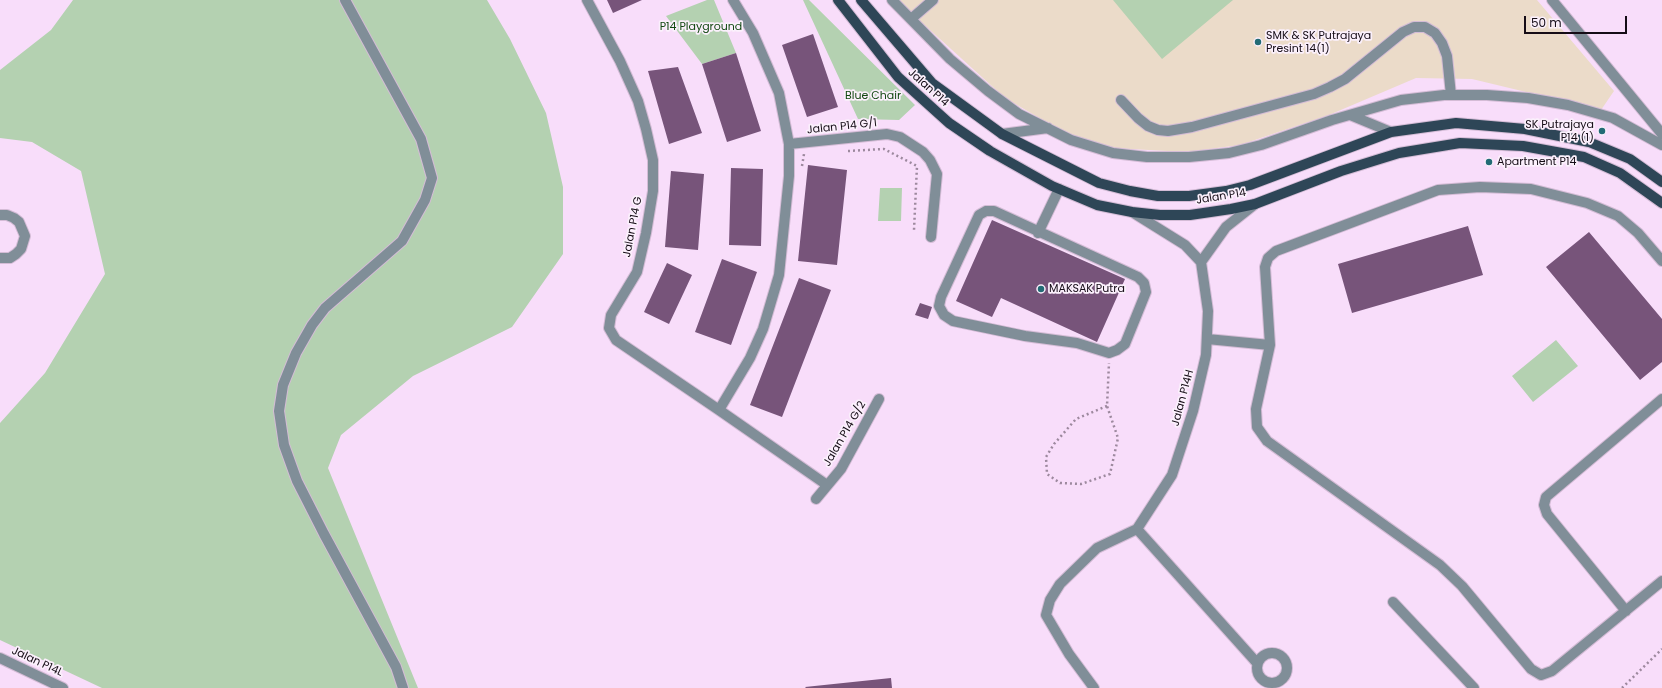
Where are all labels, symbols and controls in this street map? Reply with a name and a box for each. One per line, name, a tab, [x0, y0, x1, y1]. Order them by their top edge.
scale bar	[1526, 8, 1629, 34]
text: 50 m	[1531, 14, 1562, 31]
park label: P14 Playground	[660, 20, 742, 34]
place label: SMK & SK Putrajaya Presint 14(1)	[1266, 29, 1371, 55]
marker: SMK & SK Putrajaya Presint 14(1)	[1253, 37, 1263, 47]
street label: Jalan P14	[905, 66, 951, 110]
park label: Blue Chair	[845, 89, 901, 103]
street label: Jalan P14 G/1	[806, 117, 878, 137]
place label: SK Putrajaya P14 (1)	[1525, 118, 1594, 144]
marker: SK Putrajaya P14 (1)	[1597, 126, 1607, 136]
place label: Apartment P14	[1497, 155, 1576, 169]
marker: Apartment P14	[1484, 157, 1494, 167]
street label: Jalan P14	[1195, 187, 1247, 207]
street label: Jalan P14 G	[621, 195, 645, 259]
place label: MAKSAK Putra	[1049, 282, 1125, 296]
marker: MAKSAK Putra	[1036, 284, 1046, 294]
street label: Jalan P14H	[1169, 368, 1197, 428]
street label: Jalan P14 G/2	[821, 399, 869, 469]
street label: Jalan P14L	[9, 644, 65, 680]

